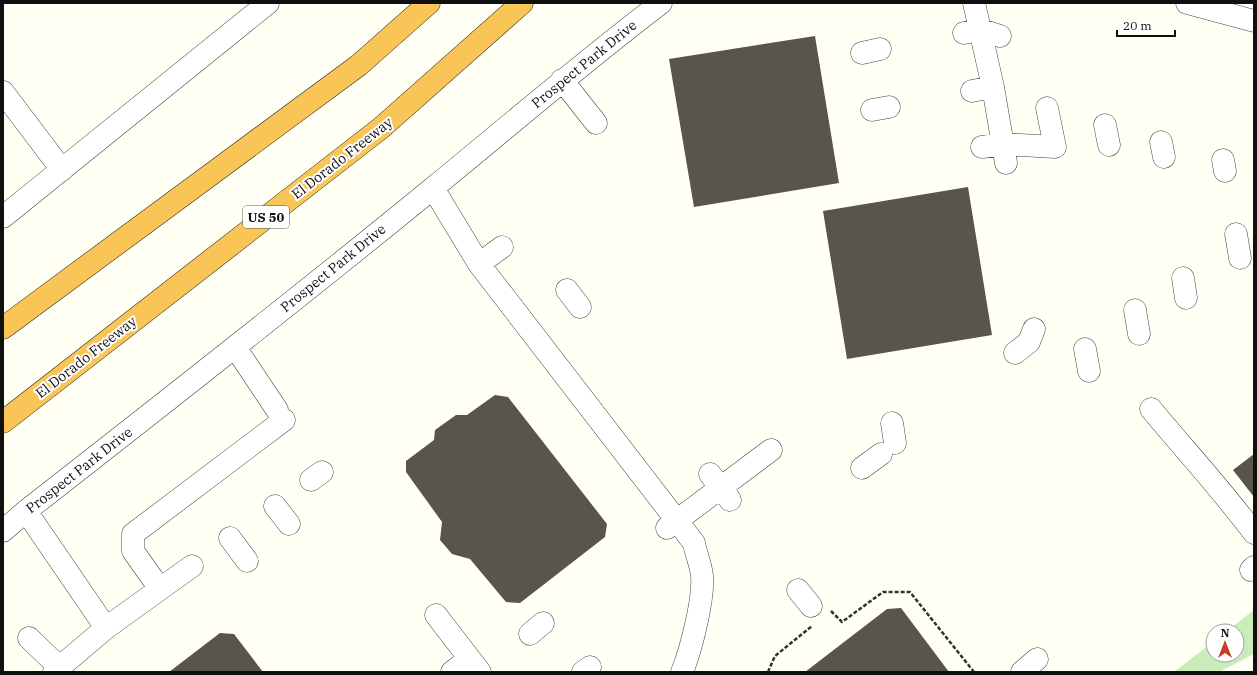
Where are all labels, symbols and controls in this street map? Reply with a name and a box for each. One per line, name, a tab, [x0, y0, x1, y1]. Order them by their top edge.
scale bar	[1117, 12, 1175, 38]
street label: Prospect Park Drive	[528, 16, 640, 112]
text: 20 m	[1123, 18, 1152, 33]
street label: El Dorado Freeway	[288, 113, 396, 203]
road number: US 50	[243, 206, 289, 228]
street label: Prospect Park Drive	[277, 220, 389, 316]
street label: El Dorado Freeway	[32, 312, 140, 402]
street label: Prospect Park Drive	[22, 423, 136, 517]
north arrow	[1205, 623, 1245, 663]
text: N	[1221, 626, 1230, 640]

